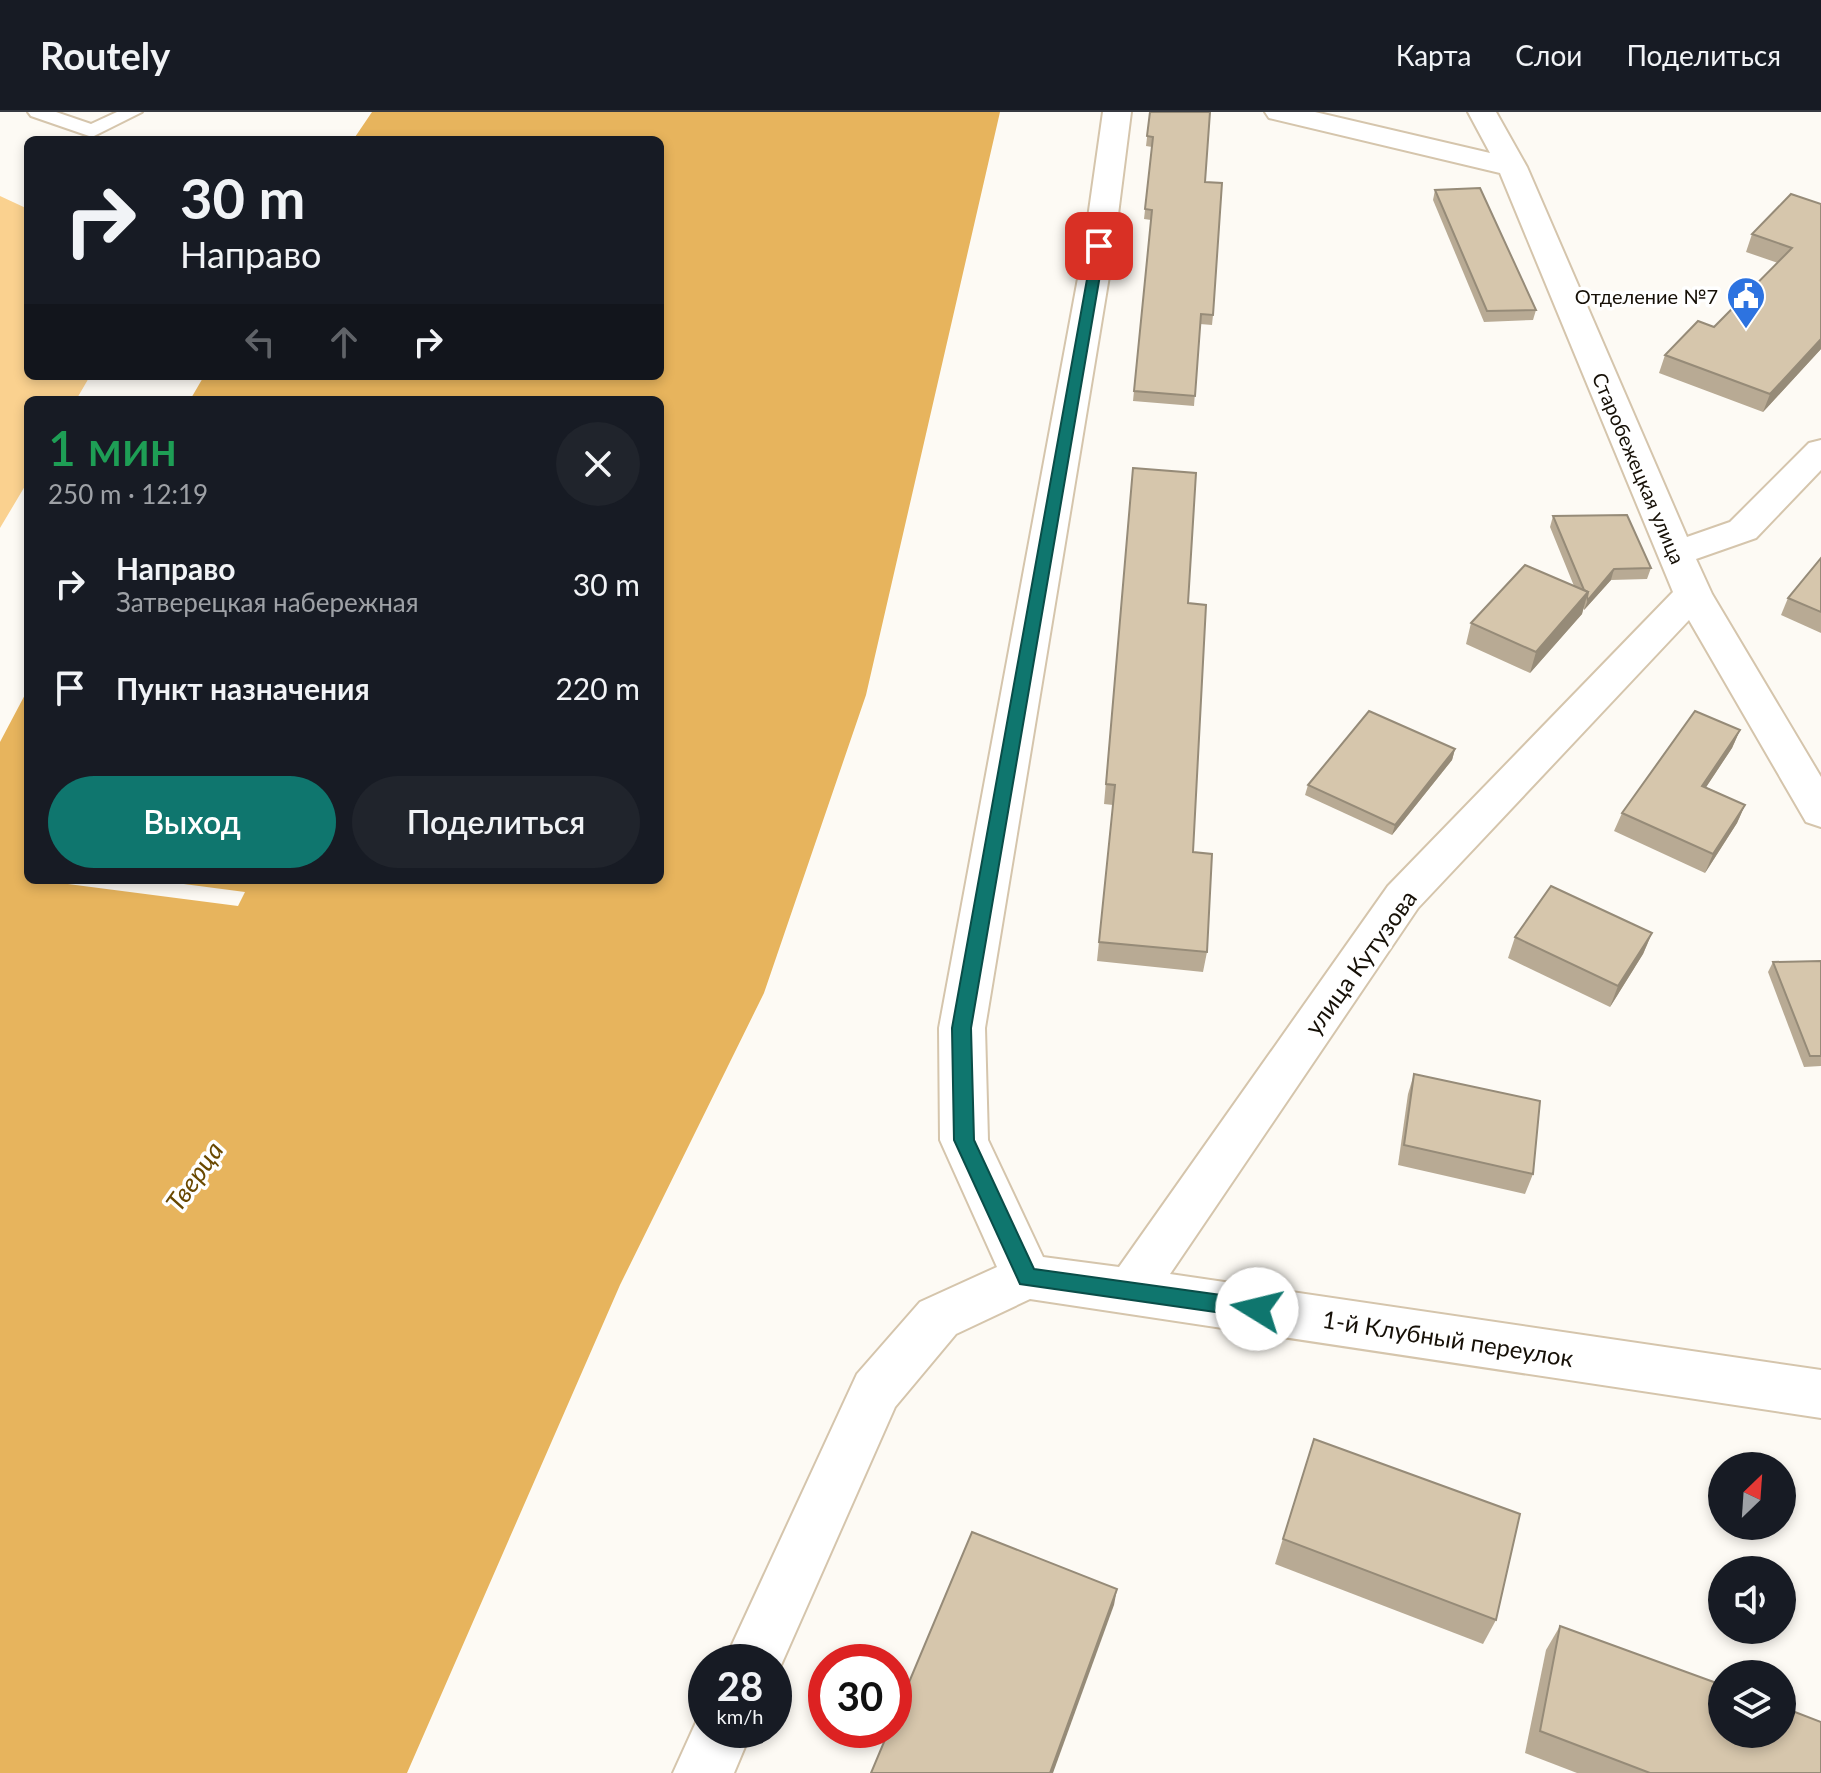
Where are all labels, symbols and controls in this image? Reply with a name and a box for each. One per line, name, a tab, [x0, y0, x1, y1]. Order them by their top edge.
text: Routely	[40, 32, 170, 78]
text: Карта	[1396, 38, 1471, 72]
text: Слои	[1515, 38, 1582, 72]
text: Поделиться	[1626, 38, 1781, 72]
text: 30 m	[180, 164, 305, 231]
icon: right	[48, 168, 152, 272]
pin	[1065, 212, 1133, 280]
icon: arrive	[1077, 224, 1121, 268]
text: Направо	[180, 232, 321, 276]
public building icon: Отделение №7	[1725, 275, 1767, 330]
place label: Отделение №7	[1575, 284, 1718, 308]
icon: left	[238, 320, 282, 364]
icon: ahead	[322, 320, 366, 364]
icon: right	[406, 320, 450, 364]
street label: Старобежецкая улица	[1588, 369, 1690, 567]
text: 1 мин	[48, 419, 177, 476]
button: close	[556, 422, 640, 506]
text: 250 m · 12:19	[48, 478, 208, 510]
text: Направо	[116, 550, 236, 586]
icon: right	[48, 562, 92, 606]
text: 30 m	[573, 566, 640, 602]
text: Затверецкая набережная	[116, 586, 419, 618]
icon: arrive	[48, 666, 92, 710]
text: Пункт назначения	[116, 670, 370, 706]
text: 220 m	[555, 670, 640, 706]
button: Выход	[48, 776, 336, 868]
button: Поделиться	[352, 776, 640, 868]
street label: улица Кутузова	[1298, 884, 1422, 1040]
water label: Тверца	[159, 1135, 229, 1217]
position arrow	[1215, 1267, 1299, 1351]
street label: 1-й Клубный переулок	[1321, 1304, 1576, 1372]
north arrow	[1708, 1452, 1796, 1540]
map controls	[1708, 1452, 1796, 1748]
button: sound	[1708, 1556, 1796, 1644]
speed limit sign: 30	[808, 1644, 912, 1748]
button: layers	[1708, 1660, 1796, 1748]
text: 28	[717, 1662, 763, 1710]
text: km/h	[717, 1704, 763, 1728]

